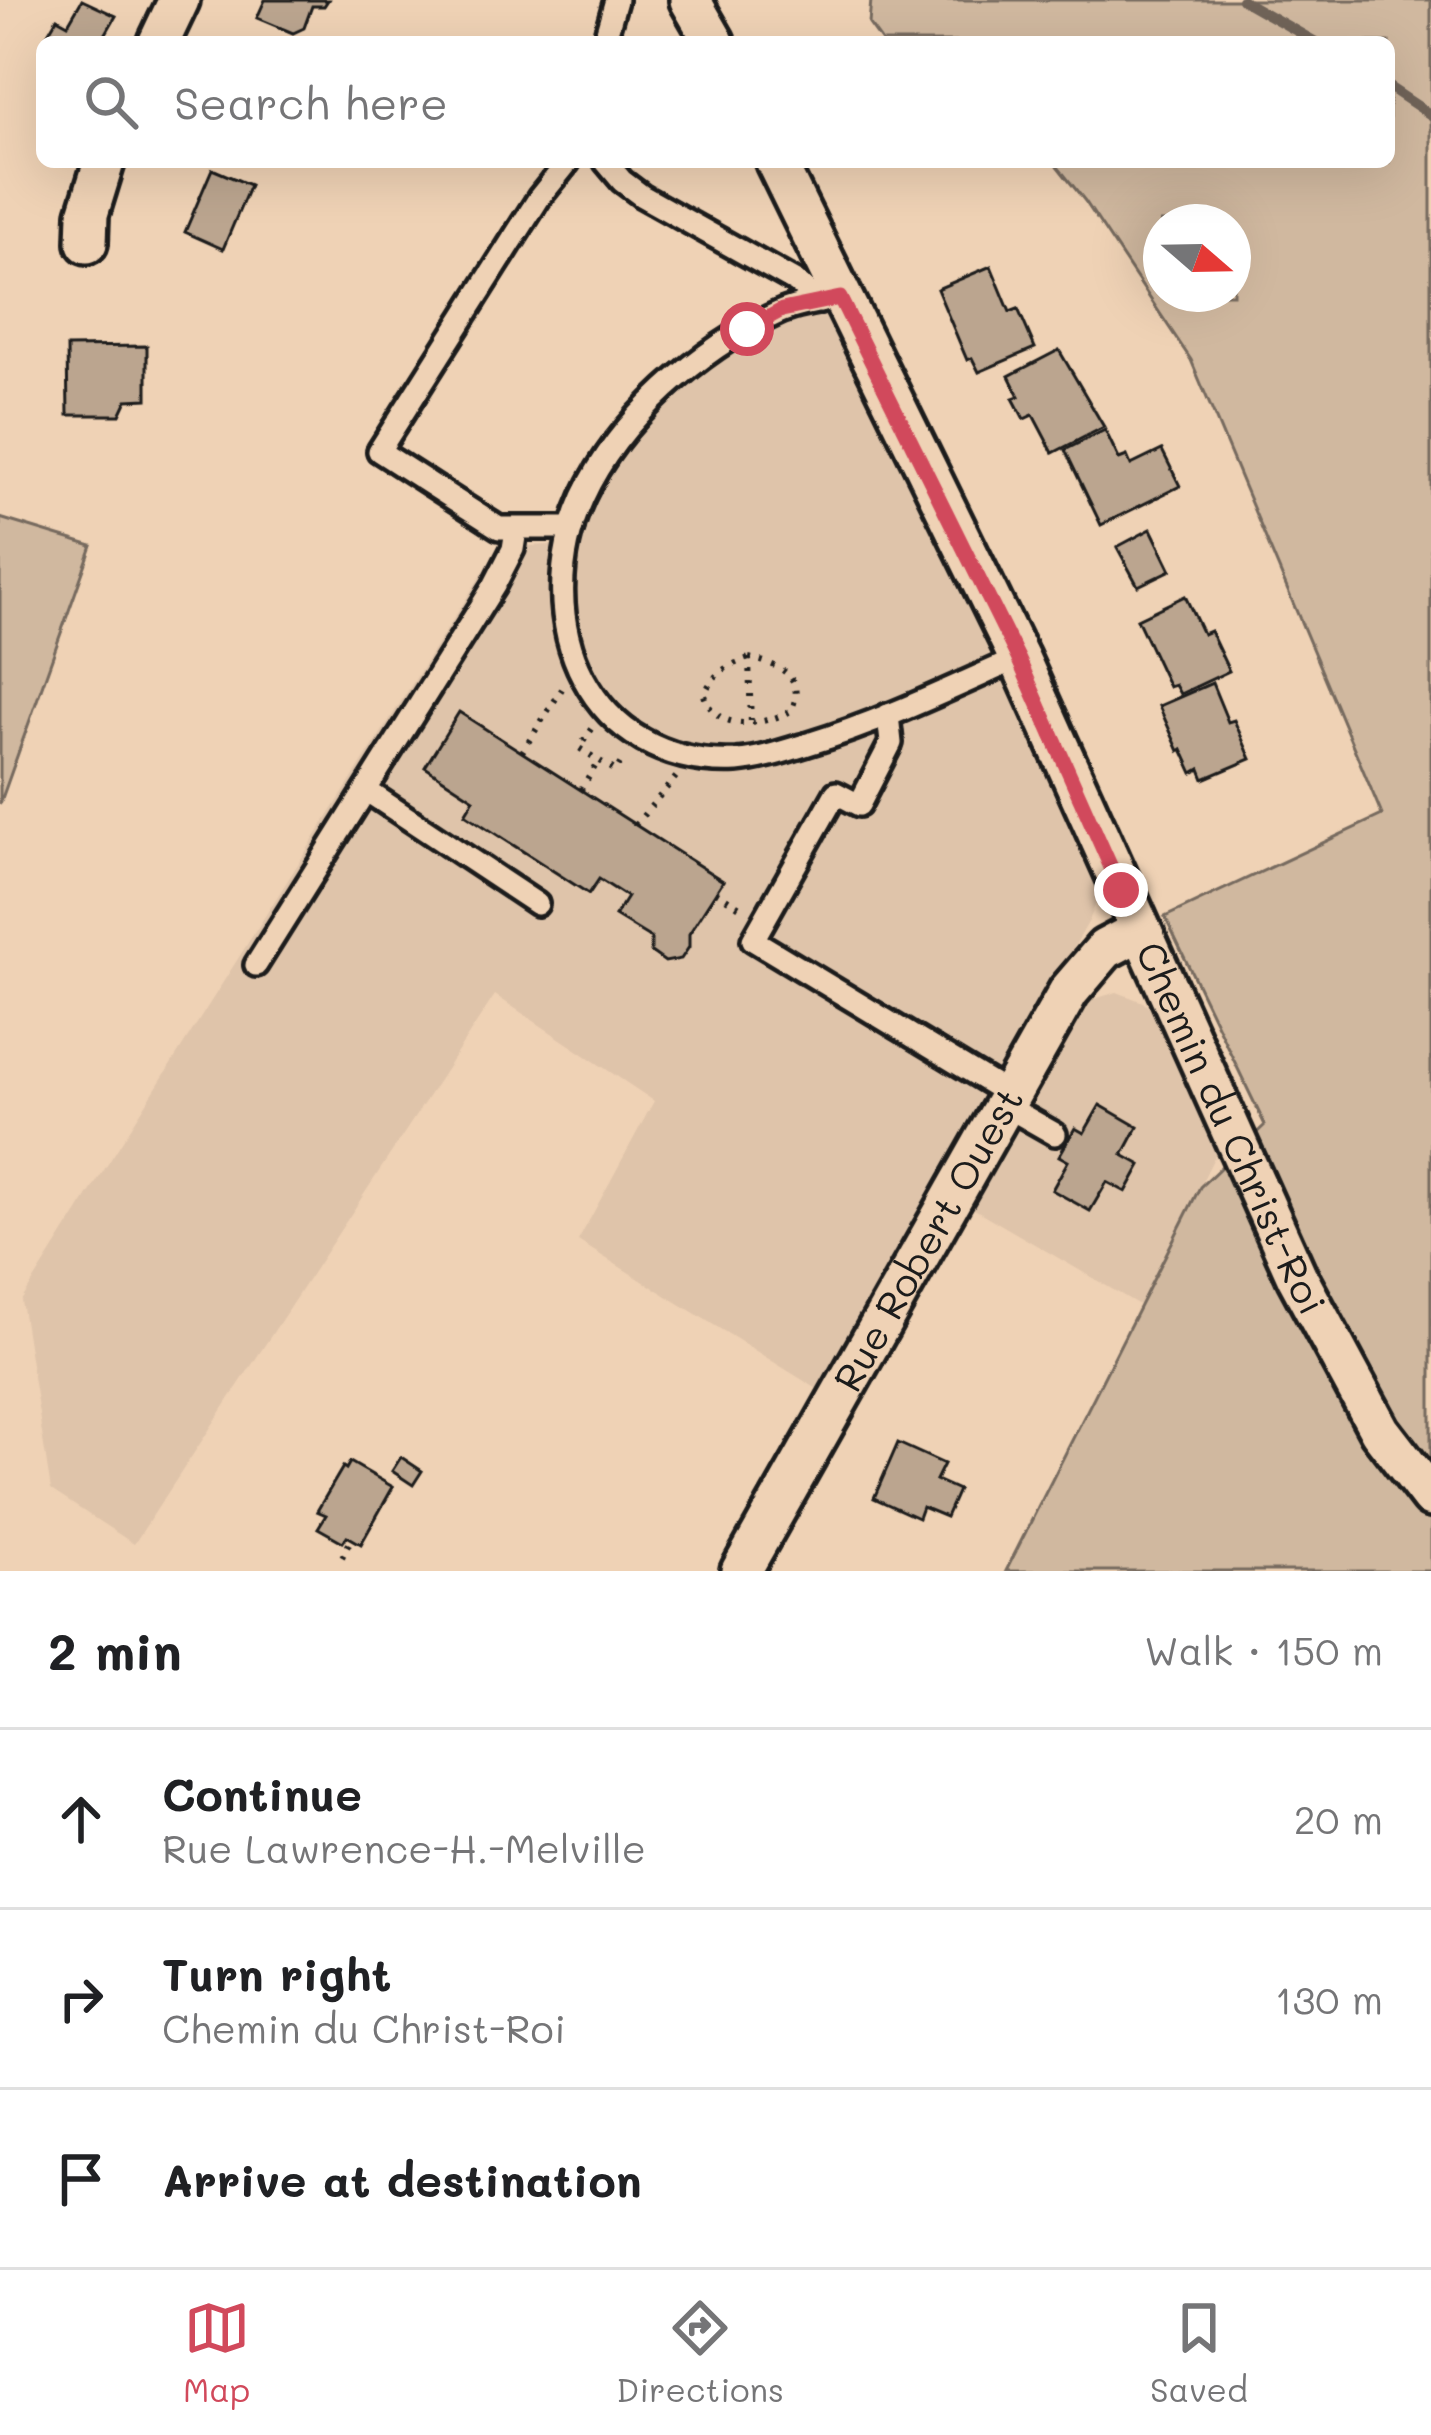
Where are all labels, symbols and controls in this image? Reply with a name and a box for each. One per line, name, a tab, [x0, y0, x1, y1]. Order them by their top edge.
search box	[36, 36, 1395, 168]
icon: search	[78, 69, 144, 135]
text: Search here	[174, 73, 448, 131]
north arrow	[1143, 204, 1251, 312]
route start	[720, 302, 774, 356]
route end	[1094, 863, 1148, 917]
street label: Chemin du Christ-Roi	[1126, 933, 1339, 1323]
street label: Rue Robert Ouest	[821, 1077, 1034, 1400]
text: 2 min	[48, 1616, 182, 1683]
text: Walk · 150 m	[1144, 1624, 1383, 1675]
text: Continue	[162, 1764, 362, 1822]
icon: ahead	[48, 1786, 114, 1852]
text: 20 m	[1294, 1793, 1383, 1844]
text: Rue Lawrence-H.-Melville	[162, 1822, 646, 1873]
text: Turn right	[162, 1944, 391, 2002]
icon: right	[48, 1966, 114, 2032]
text: 130 m	[1275, 1973, 1383, 2024]
text: Chemin du Christ-Roi	[162, 2002, 566, 2053]
icon: arrive	[48, 2146, 114, 2212]
text: Arrive at destination	[162, 2150, 642, 2208]
tab: Map	[183, 2295, 250, 2410]
tab: Directions	[616, 2295, 784, 2410]
tab: Saved	[1150, 2295, 1248, 2410]

